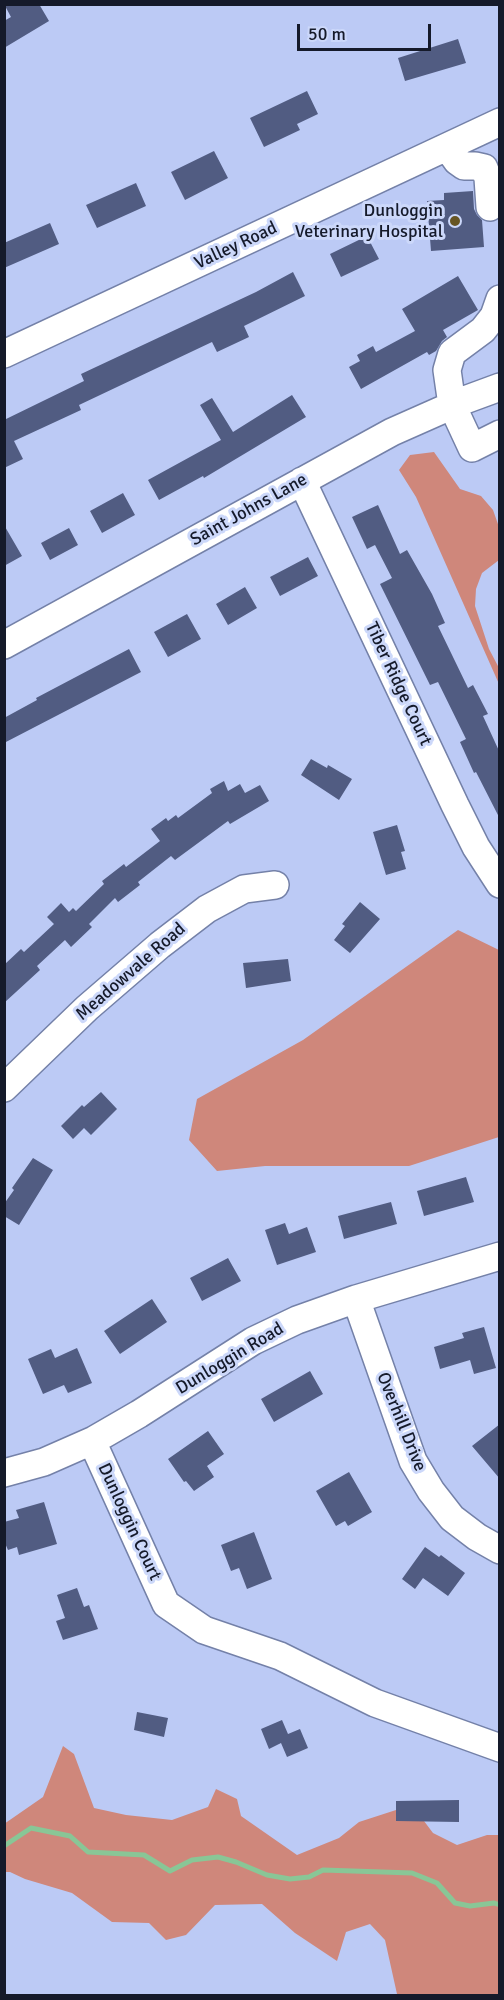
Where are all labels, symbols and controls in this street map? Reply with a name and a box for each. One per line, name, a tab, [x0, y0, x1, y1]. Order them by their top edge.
scale bar	[300, 12, 434, 50]
text: 50 m	[308, 23, 346, 45]
place label: Dunloggin Veterinary Hospital	[295, 200, 443, 242]
marker: Dunloggin Veterinary Hospital	[448, 214, 462, 228]
street label: Valley Road	[191, 217, 281, 275]
street label: Saint Johns Lane	[187, 469, 311, 551]
street label: Tiber Ridge Court	[360, 619, 436, 749]
street label: Meadowvale Road	[72, 919, 190, 1025]
street label: Dunloggin Road	[172, 1318, 288, 1400]
street label: Overhill Drive	[371, 1369, 431, 1475]
street label: Dunloggin Court	[92, 1460, 166, 1584]

